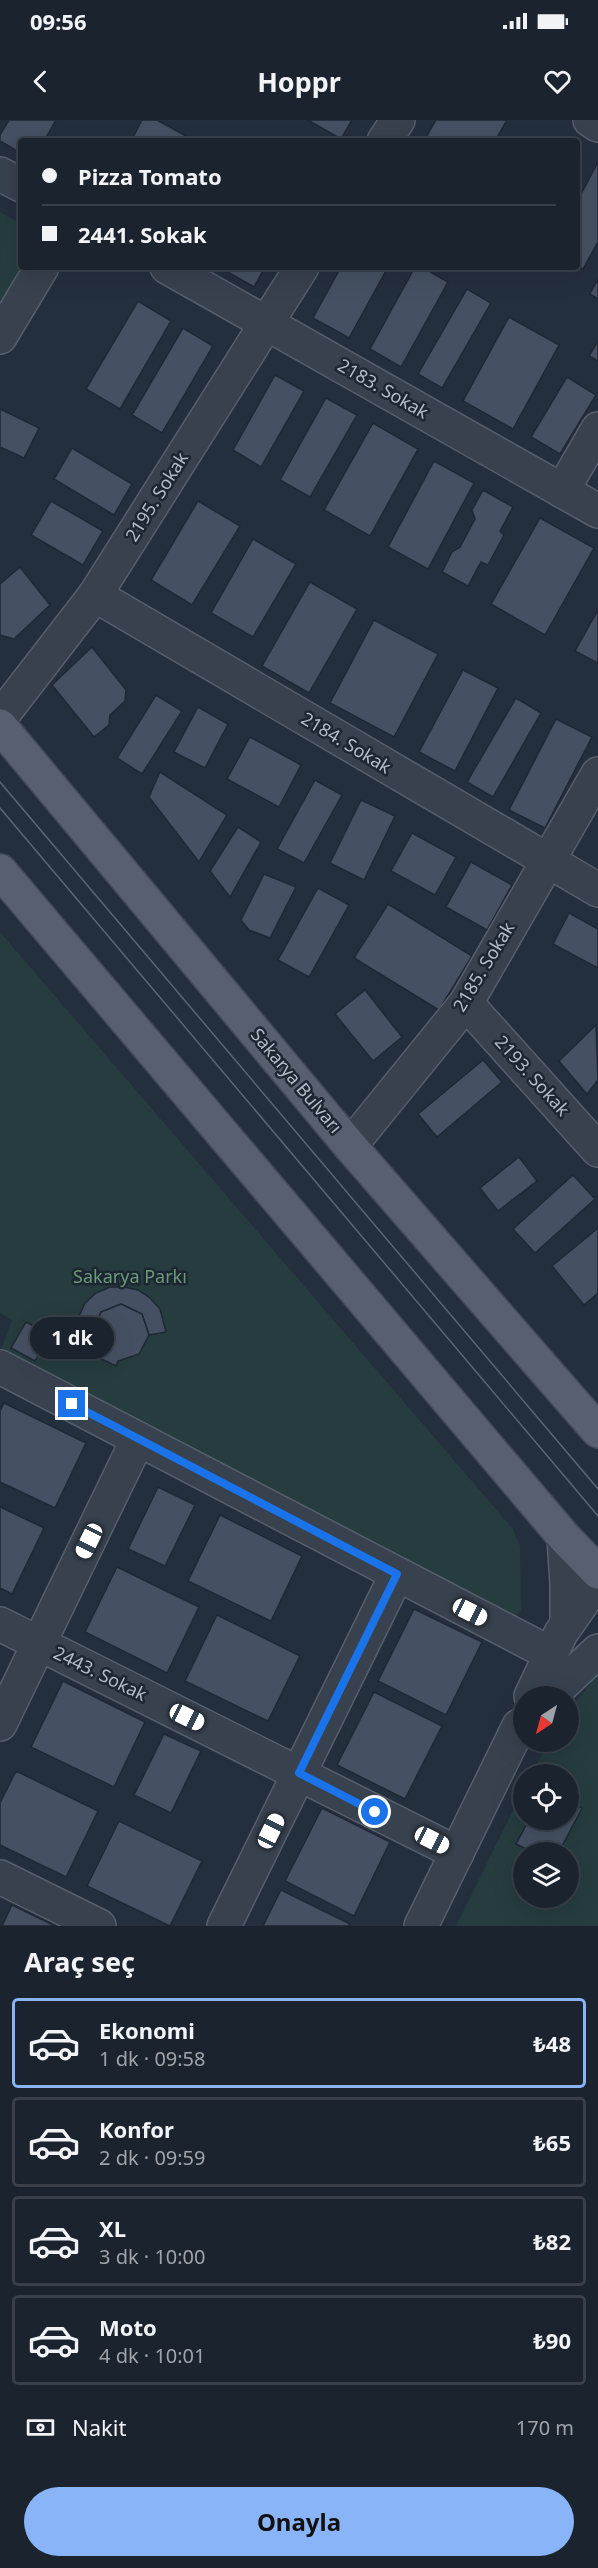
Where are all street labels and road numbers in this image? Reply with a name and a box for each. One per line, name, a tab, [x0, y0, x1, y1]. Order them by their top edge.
street label: 2183. Sokak	[334, 353, 433, 424]
street label: 2195. Sokak	[119, 447, 193, 546]
street label: 2184. Sokak	[297, 706, 396, 779]
street label: 2185. Sokak	[447, 917, 520, 1016]
street label: Sakarya Bulvarı	[246, 1023, 348, 1138]
street label: 2193. Sokak	[490, 1030, 576, 1121]
street label: 2443. Sokak	[50, 1640, 151, 1706]

